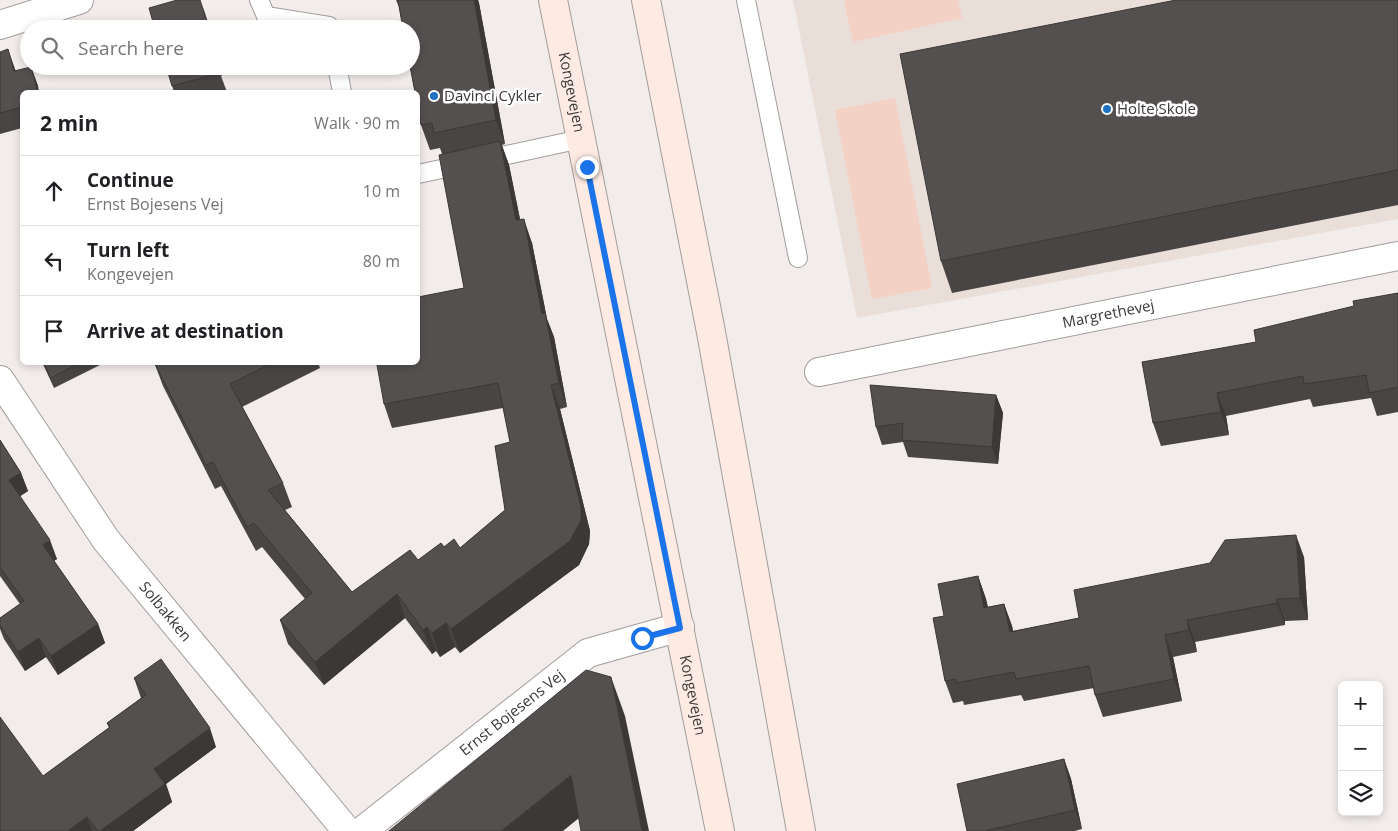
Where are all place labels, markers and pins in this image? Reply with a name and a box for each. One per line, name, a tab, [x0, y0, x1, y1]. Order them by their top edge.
place label: Davinci Cykler	[444, 85, 542, 105]
marker: Davinci Cykler	[428, 90, 440, 102]
place label: Holte Skole	[1117, 98, 1196, 118]
marker: Holte Skole	[1101, 103, 1113, 115]

